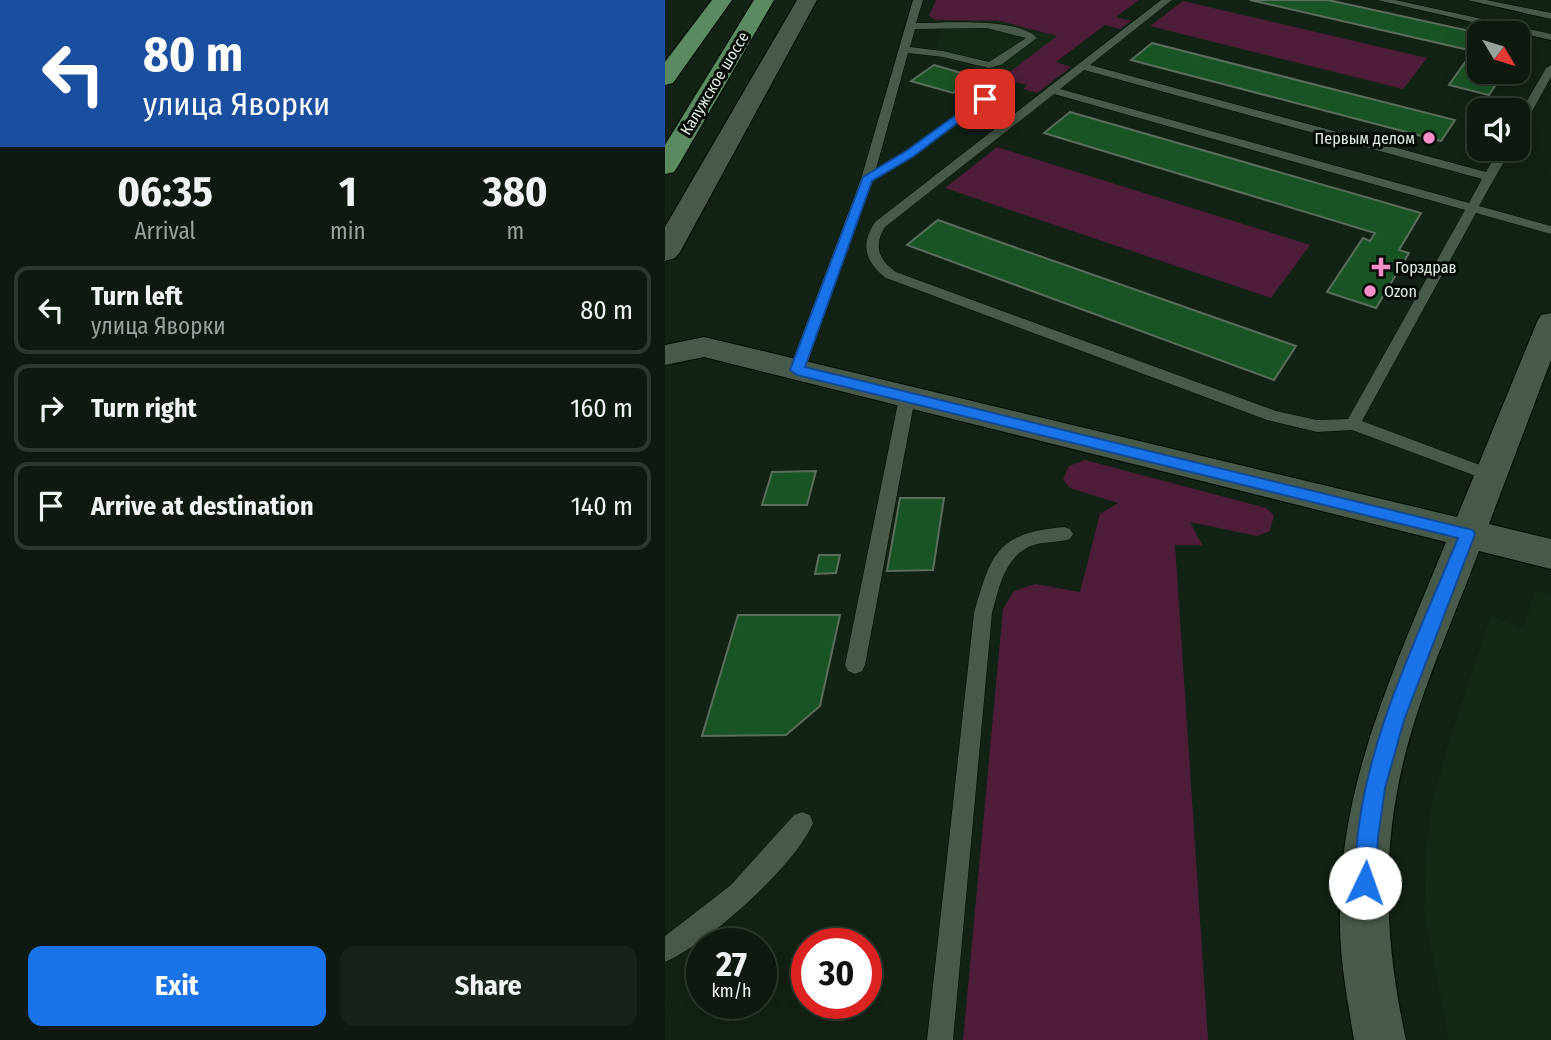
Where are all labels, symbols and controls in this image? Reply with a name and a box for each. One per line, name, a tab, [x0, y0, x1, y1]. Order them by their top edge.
north arrow	[1467, 21, 1529, 84]
map controls	[1467, 21, 1530, 161]
text: 80 m	[143, 25, 243, 84]
icon: left	[28, 28, 119, 119]
street label: Калужское шоссе	[676, 28, 753, 138]
pin	[955, 69, 1015, 129]
icon: arrive	[966, 80, 1004, 118]
text: улица Яворки	[143, 85, 330, 123]
button: sound	[1467, 98, 1530, 161]
place label: Первым делом	[1315, 129, 1415, 148]
marker: Первым делом	[1421, 130, 1437, 146]
text: 06:35	[117, 167, 213, 217]
text: 1	[339, 167, 357, 217]
text: 380	[483, 167, 548, 217]
text: Arrival	[135, 217, 196, 245]
text: min	[330, 217, 366, 245]
text: m	[506, 217, 524, 245]
place label: Горздрав	[1395, 258, 1457, 277]
marker: Горздрав	[1373, 259, 1389, 275]
text: Turn left	[91, 281, 183, 312]
place label: Ozon	[1384, 282, 1417, 301]
marker: Ozon	[1362, 283, 1378, 299]
icon: left	[32, 291, 70, 329]
text: 80 m	[580, 295, 633, 326]
text: улица Яворки	[91, 312, 226, 340]
icon: right	[32, 389, 70, 427]
text: Turn right	[91, 393, 197, 424]
text: 160 m	[570, 393, 633, 424]
icon: arrive	[32, 487, 70, 525]
text: Arrive at destination	[91, 491, 314, 522]
text: 140 m	[571, 491, 633, 522]
position arrow	[1328, 846, 1402, 920]
speed limit sign: 30	[791, 928, 882, 1019]
text: 27	[716, 943, 747, 985]
button: Exit	[28, 946, 326, 1026]
button: Share	[340, 946, 637, 1026]
text: km/h	[711, 980, 752, 1002]

